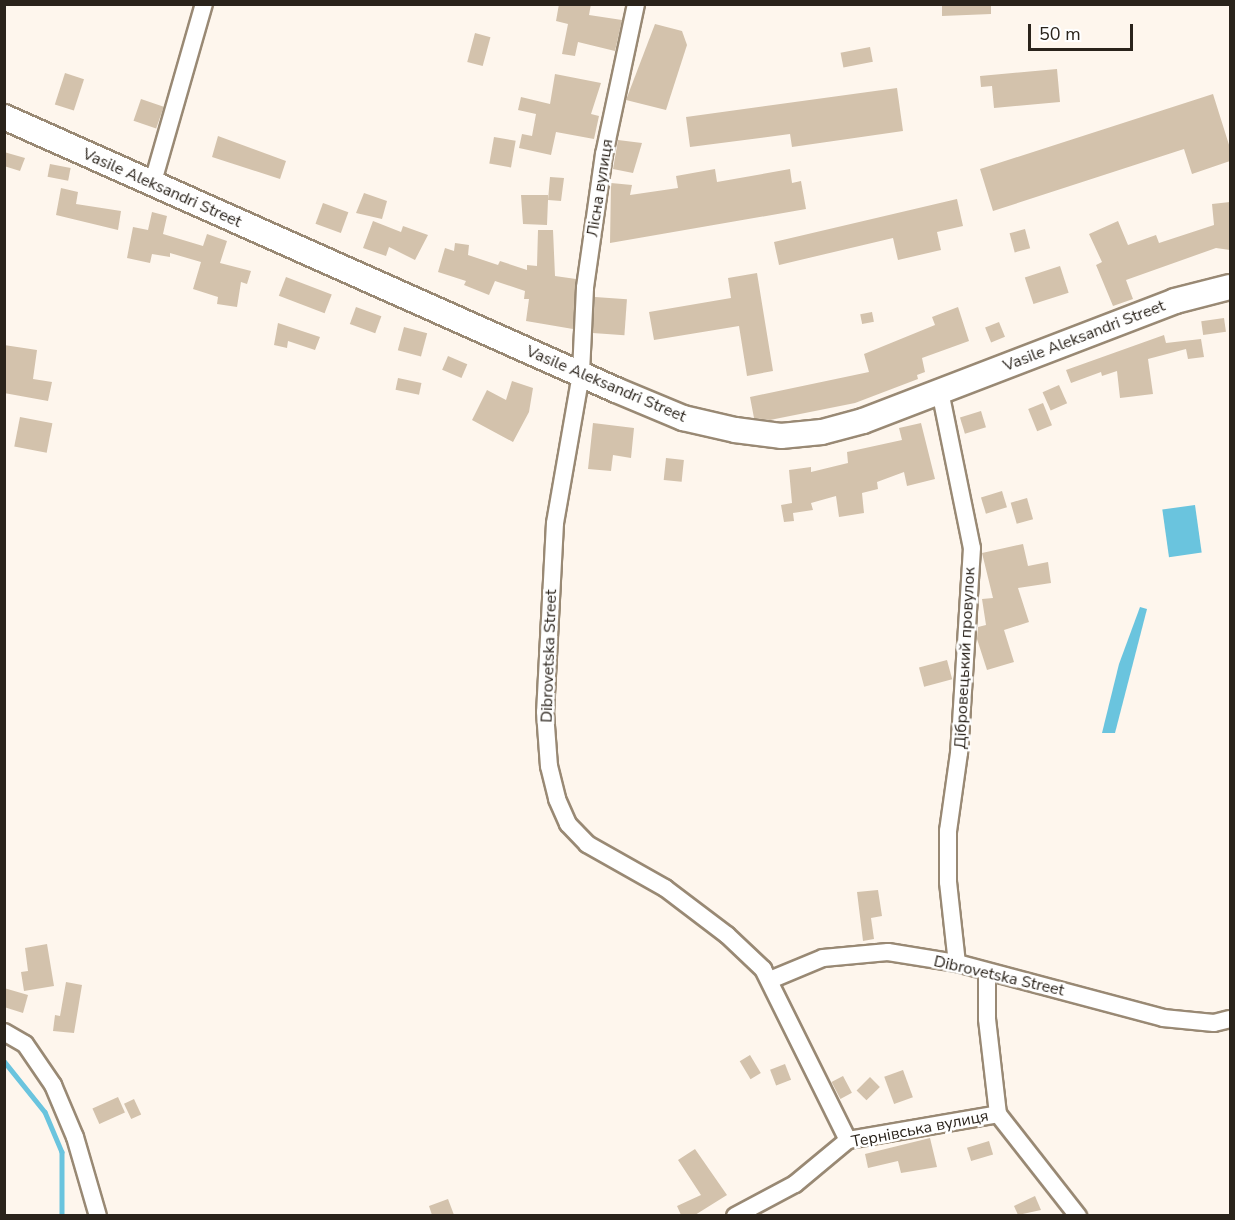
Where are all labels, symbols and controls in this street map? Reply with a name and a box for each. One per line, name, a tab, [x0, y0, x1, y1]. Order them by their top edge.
scale bar	[1031, 12, 1136, 50]
text: 50 m	[1039, 22, 1081, 46]
street label: Лісна вулиця	[583, 138, 617, 238]
street label: Vasile Aleksandri Street	[80, 144, 244, 232]
street label: Vasile Aleksandri Street	[1000, 296, 1168, 376]
street label: Vasile Aleksandri Street	[523, 342, 689, 426]
street label: Дібровецький провулок	[951, 567, 979, 749]
street label: Dibrovetska Street	[537, 589, 561, 723]
street label: Dibrovetska Street	[932, 952, 1066, 1000]
street label: Тернівська вулиця	[850, 1106, 990, 1152]

